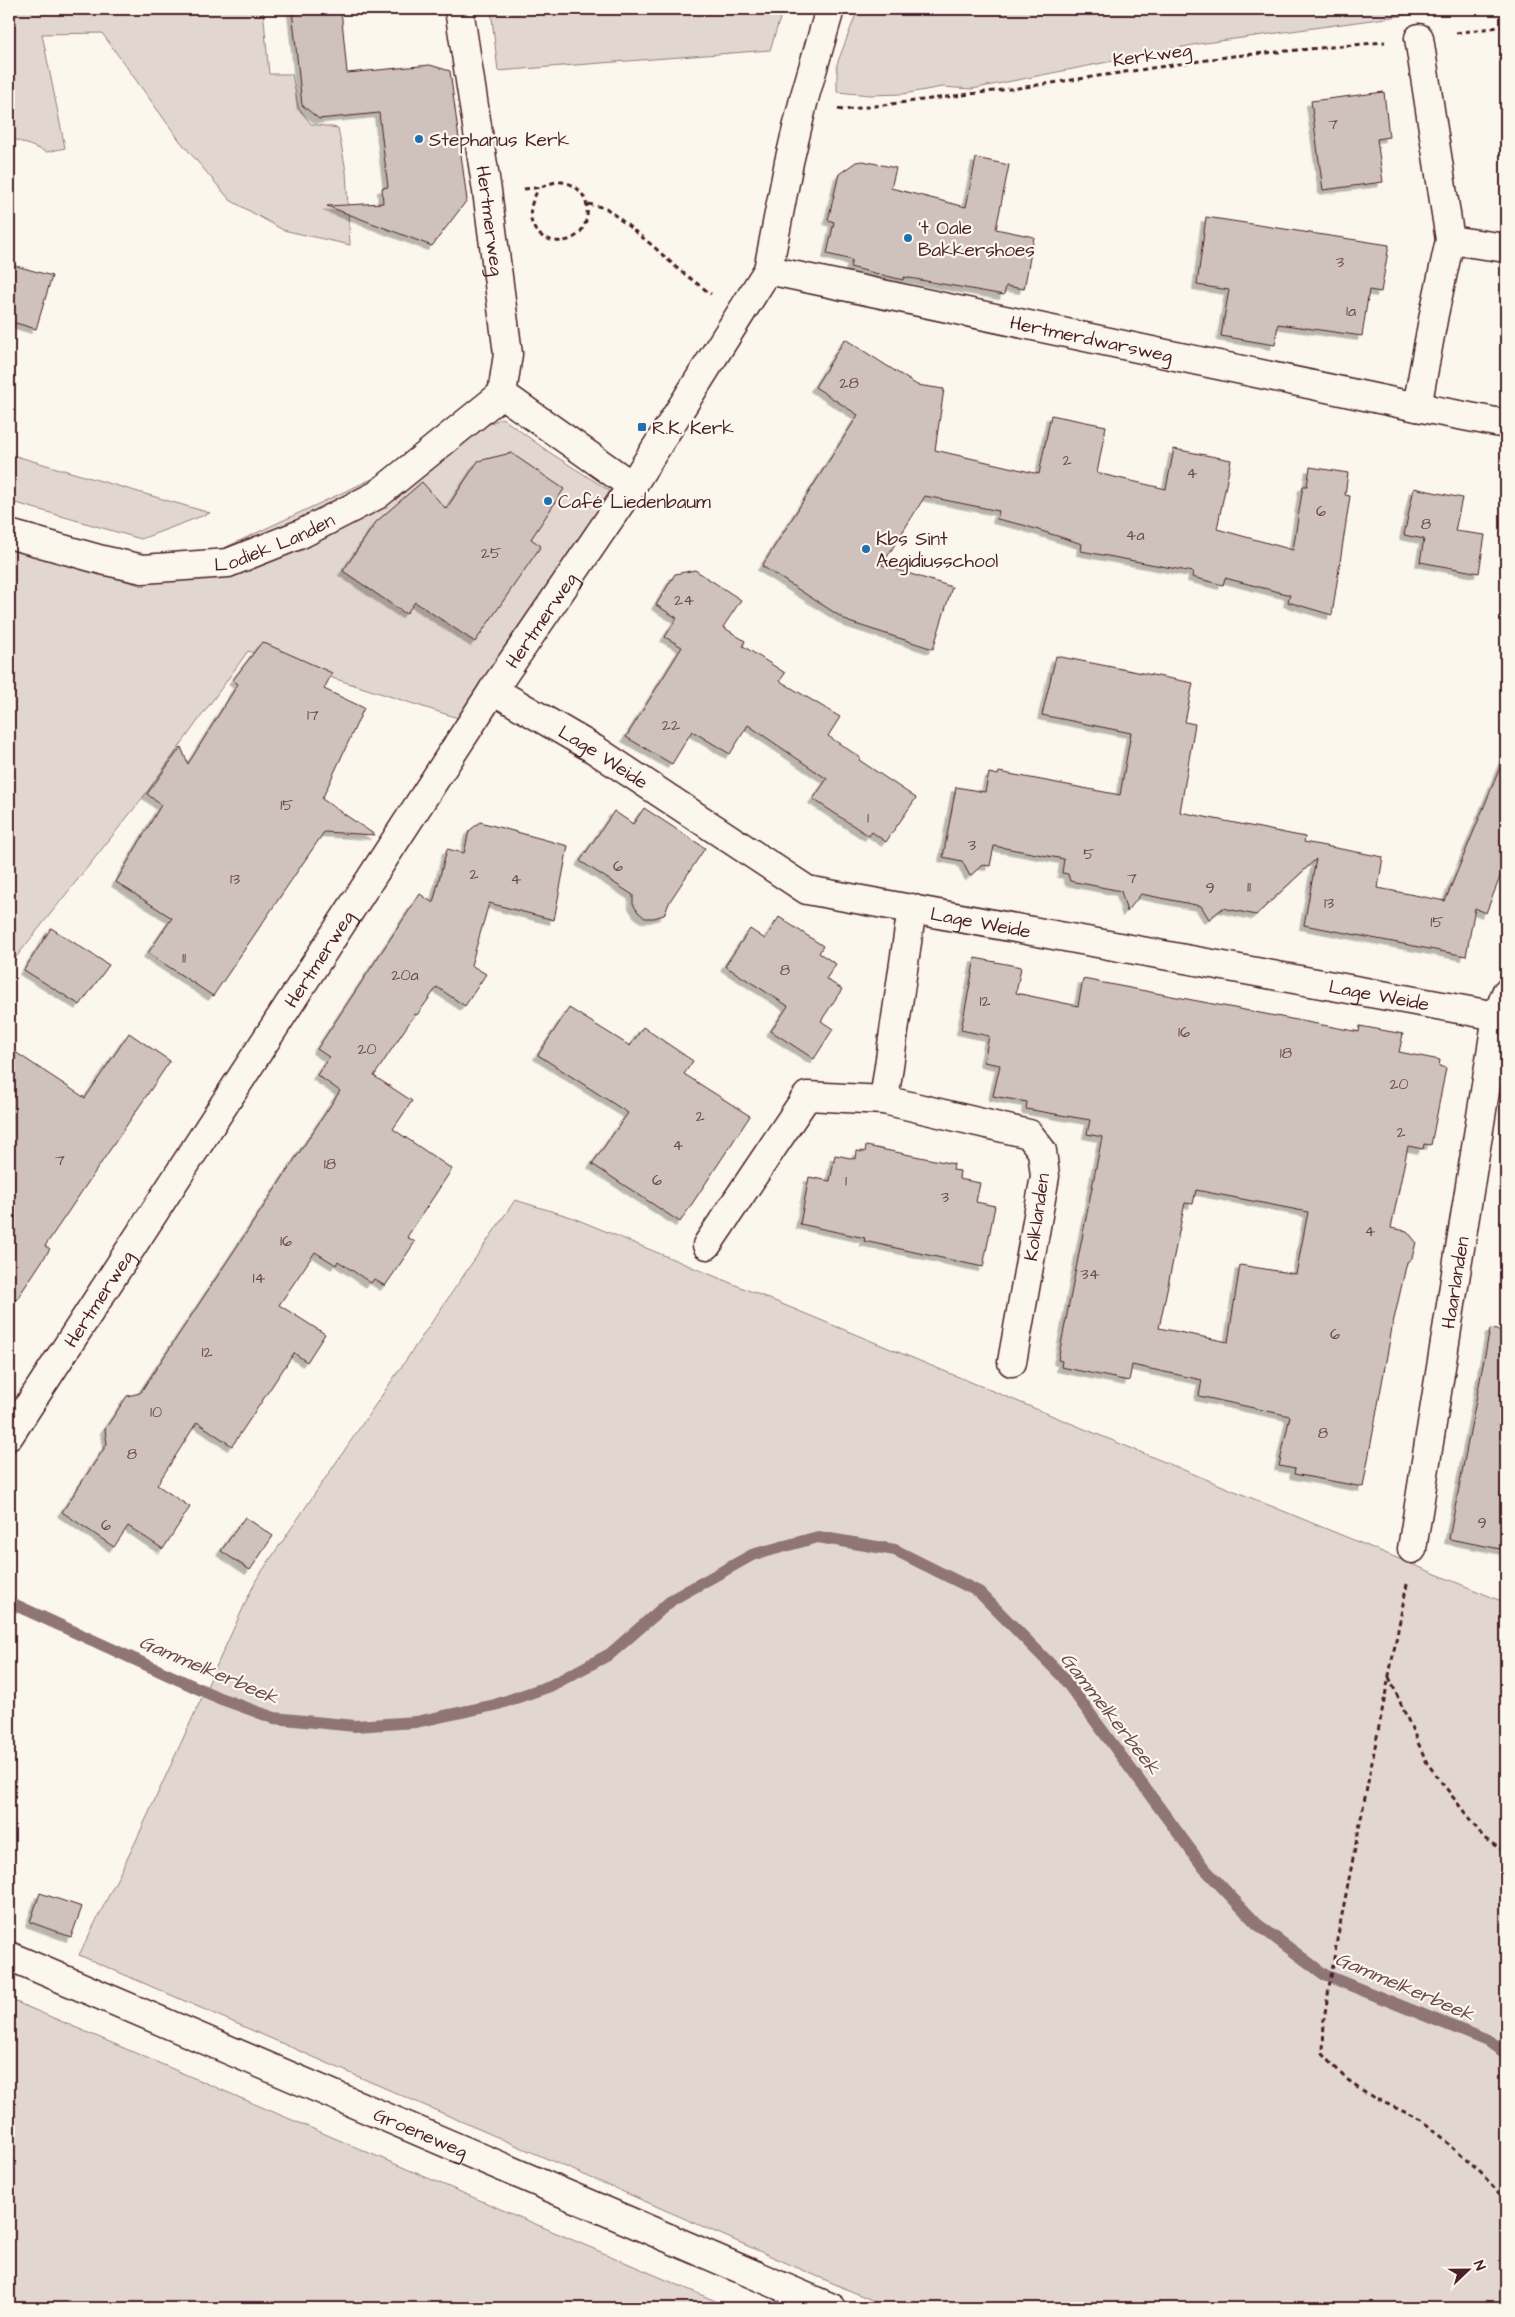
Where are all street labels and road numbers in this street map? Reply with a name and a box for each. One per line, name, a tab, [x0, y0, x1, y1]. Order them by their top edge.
street label: Kerkweg	[1111, 37, 1194, 75]
street label: Hertmerweg	[468, 164, 510, 278]
street label: Hertmerdwarsweg	[1007, 309, 1175, 371]
street label: Lodiek Landen	[213, 507, 340, 579]
street label: Hertmerweg	[500, 567, 585, 674]
street label: Lage Weide	[553, 719, 653, 796]
street label: Lage Weide	[928, 901, 1033, 946]
street label: Hertmerweg	[278, 905, 362, 1013]
street label: Lage Weide	[1326, 974, 1431, 1018]
street label: Kolklanden	[1018, 1171, 1057, 1263]
street label: Haarlanden	[1435, 1235, 1477, 1331]
street label: Hertmerweg	[58, 1245, 142, 1353]
street label: Groeneweg	[369, 2102, 472, 2167]

